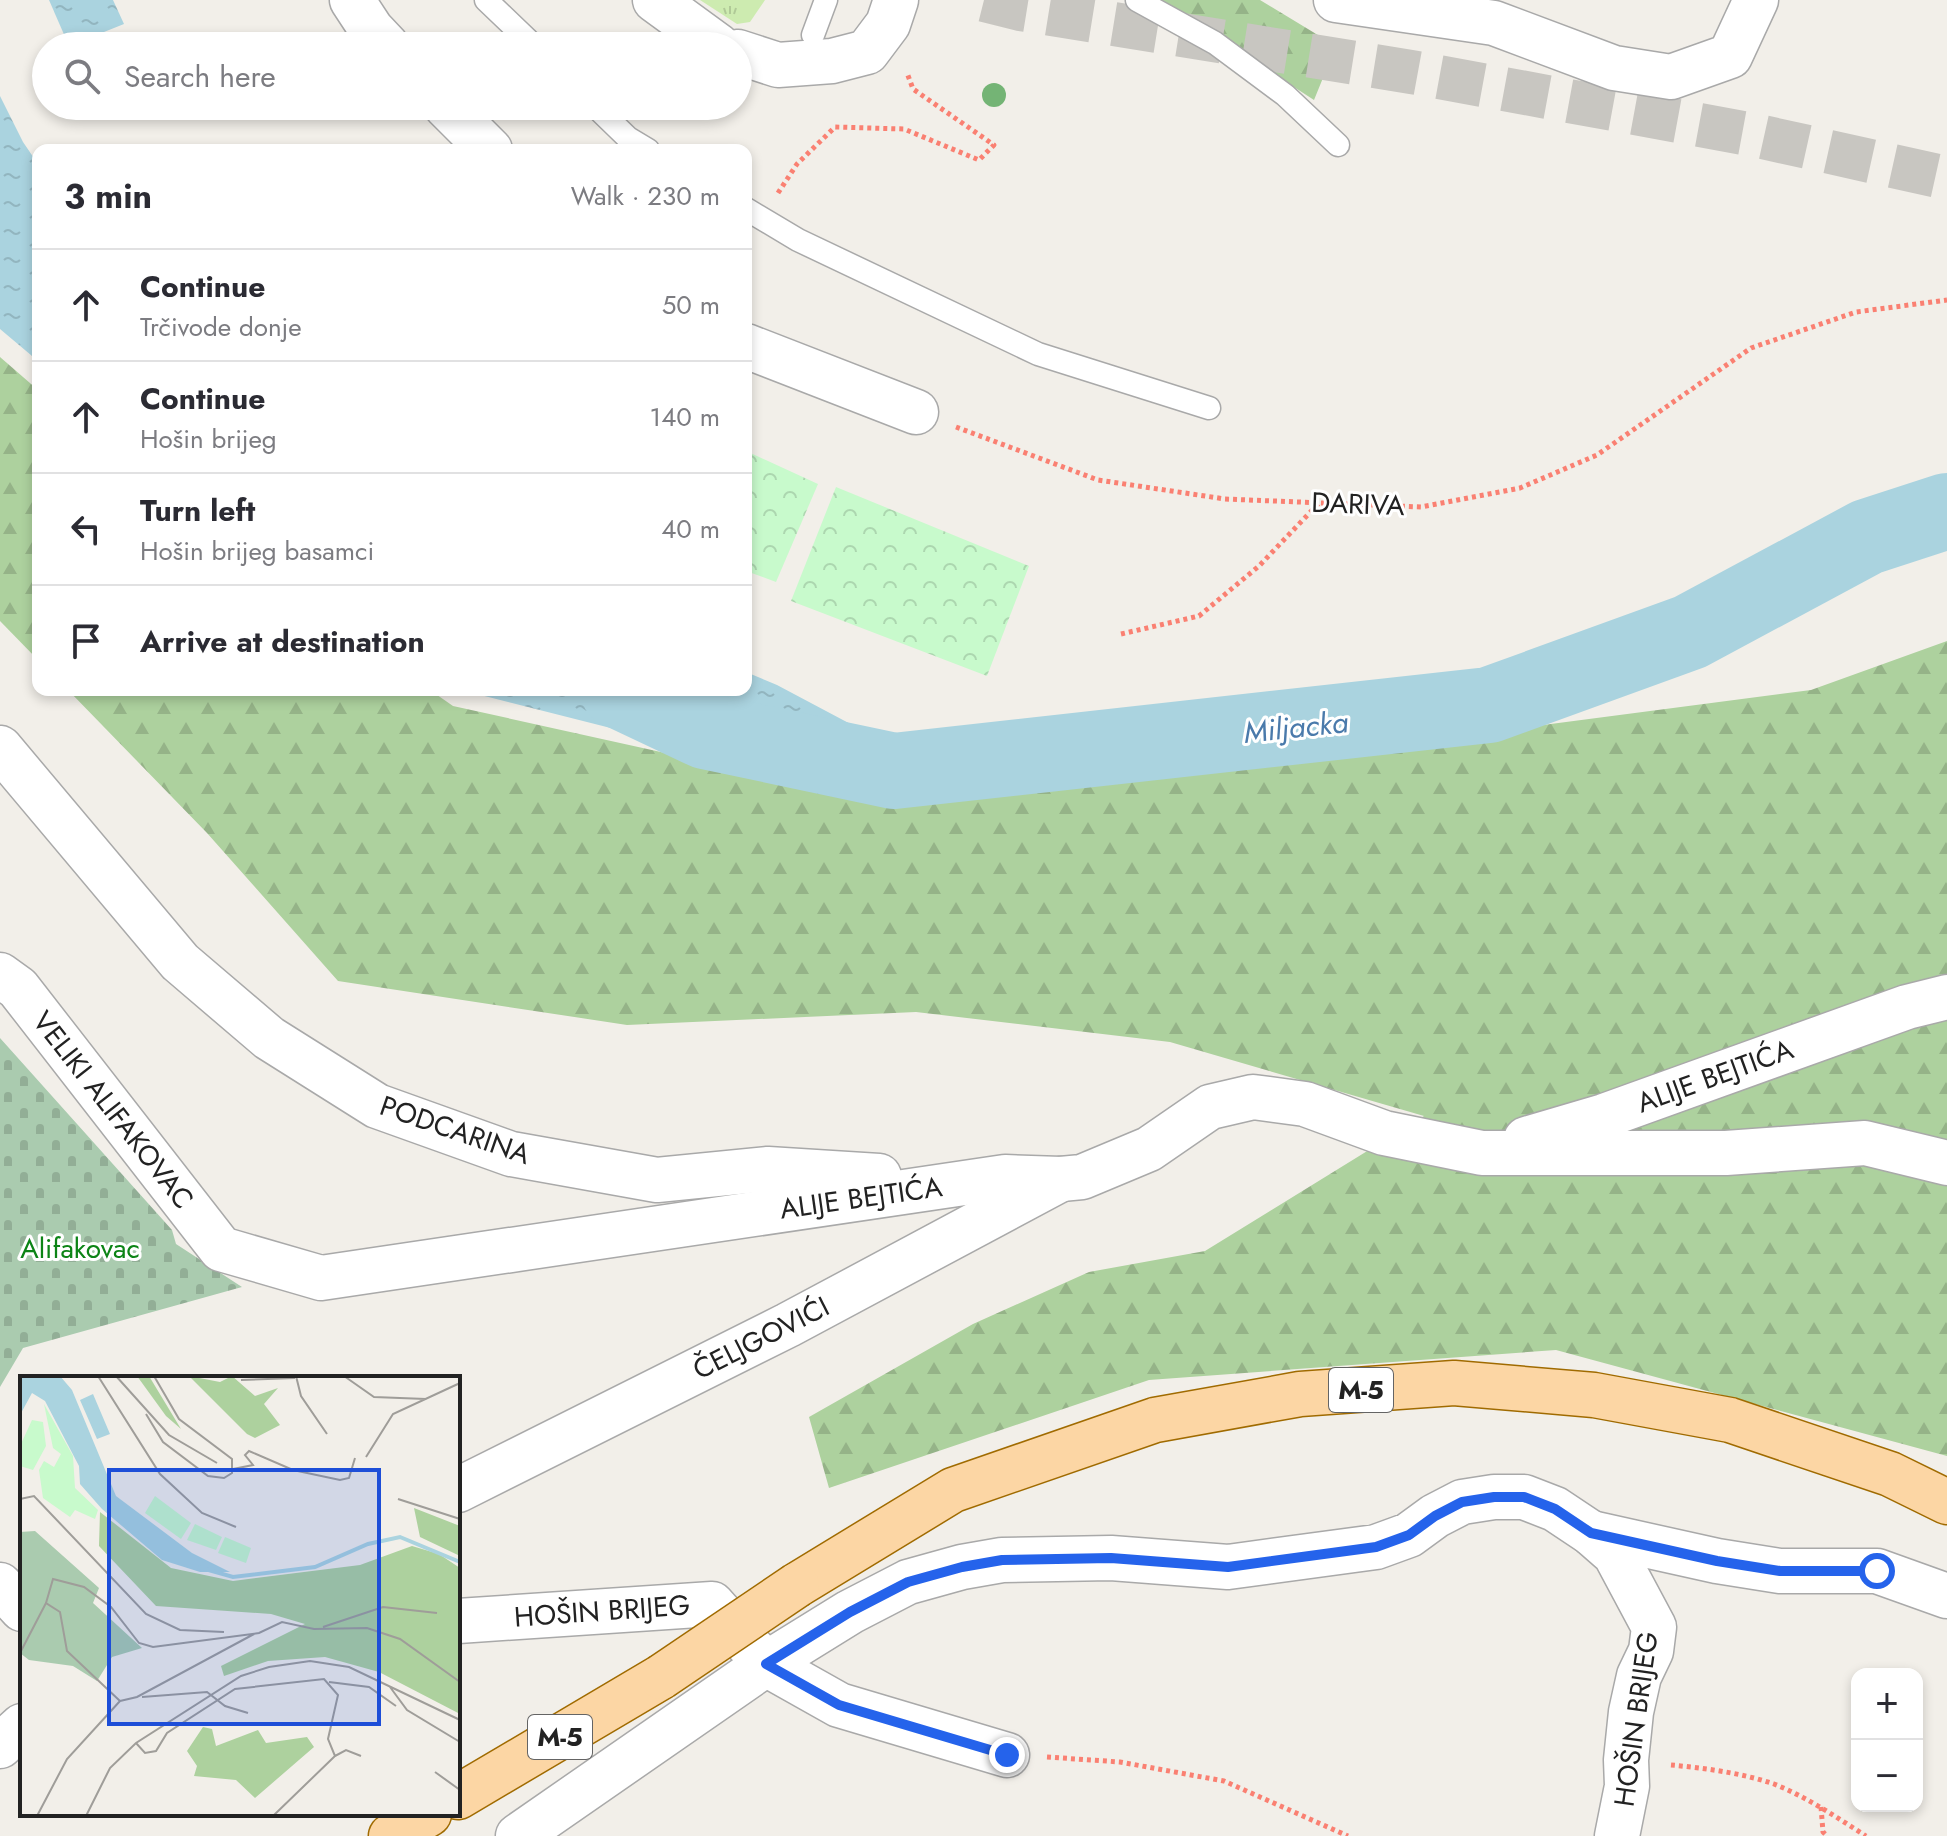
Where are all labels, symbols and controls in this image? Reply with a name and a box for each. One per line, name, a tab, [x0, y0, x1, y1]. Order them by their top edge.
search box	[32, 32, 752, 120]
icon: search	[60, 54, 104, 98]
text: Search here	[124, 55, 276, 98]
text: 3 min	[64, 172, 152, 221]
text: Walk · 230 m	[571, 177, 720, 215]
text: Continue	[140, 265, 266, 308]
icon: ahead	[64, 283, 108, 327]
text: 50 m	[662, 286, 720, 324]
text: Trčivode donje	[140, 308, 302, 346]
text: Continue	[140, 377, 266, 420]
icon: ahead	[64, 395, 108, 439]
text: 140 m	[649, 398, 720, 436]
text: Hošin brijeg	[140, 420, 277, 458]
street label: DARIVA	[1311, 482, 1406, 526]
text: Turn left	[140, 489, 255, 532]
icon: left	[64, 507, 108, 551]
text: 40 m	[661, 510, 720, 548]
text: Hošin brijeg basamci	[140, 532, 374, 570]
icon: arrive	[64, 619, 108, 663]
text: Arrive at destination	[140, 620, 425, 663]
water label: Miljacka	[1242, 700, 1351, 754]
street label: VELIKI ALIFAKOVAC	[23, 1002, 203, 1218]
street label: ALIJE BEJTIĆA	[1631, 1029, 1799, 1123]
street label: PODCARINA	[374, 1085, 536, 1175]
street label: ALIJE BEJTIĆA	[777, 1166, 945, 1230]
park label: Alifakovac	[20, 1228, 140, 1269]
street label: ČELJGOVIĆI	[686, 1286, 836, 1390]
road number: M-5	[1329, 1368, 1393, 1412]
inset map	[20, 1376, 460, 1816]
route start	[1859, 1553, 1895, 1589]
street label: HOŠIN BRIJEG	[513, 1584, 691, 1638]
street label: HOŠIN BRIJEG	[1603, 1629, 1669, 1809]
map controls	[1851, 1668, 1923, 1812]
button: +	[1851, 1668, 1923, 1740]
road number: M-5	[528, 1715, 592, 1759]
route end	[989, 1737, 1025, 1773]
button: −	[1851, 1740, 1923, 1812]

